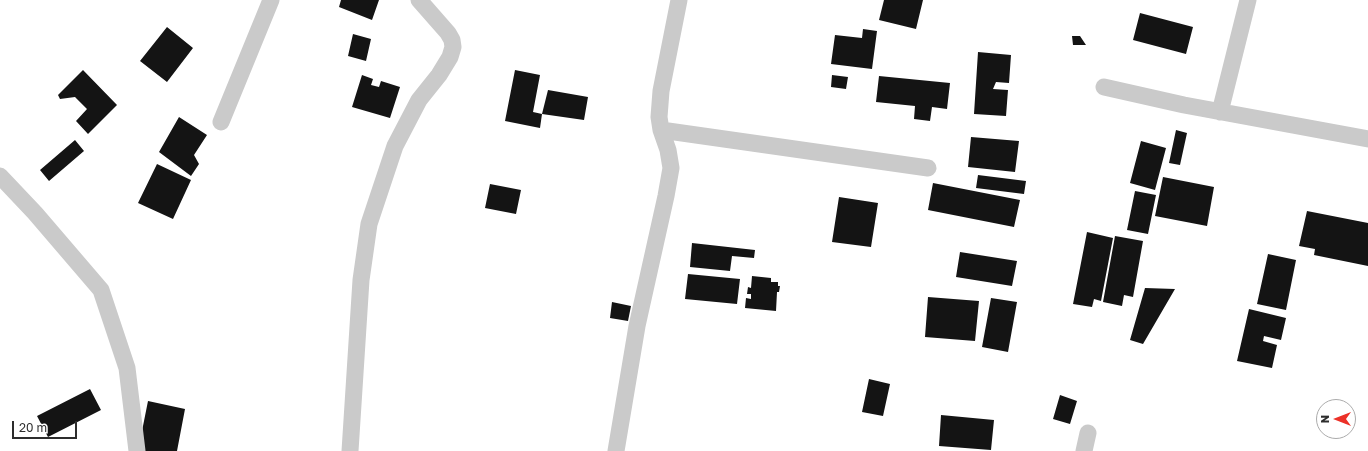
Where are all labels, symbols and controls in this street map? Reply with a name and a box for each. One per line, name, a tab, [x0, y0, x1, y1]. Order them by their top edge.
north arrow	[1316, 399, 1356, 439]
scale bar	[14, 413, 79, 439]
text: N	[1318, 415, 1331, 423]
text: 20 m	[19, 420, 47, 435]

